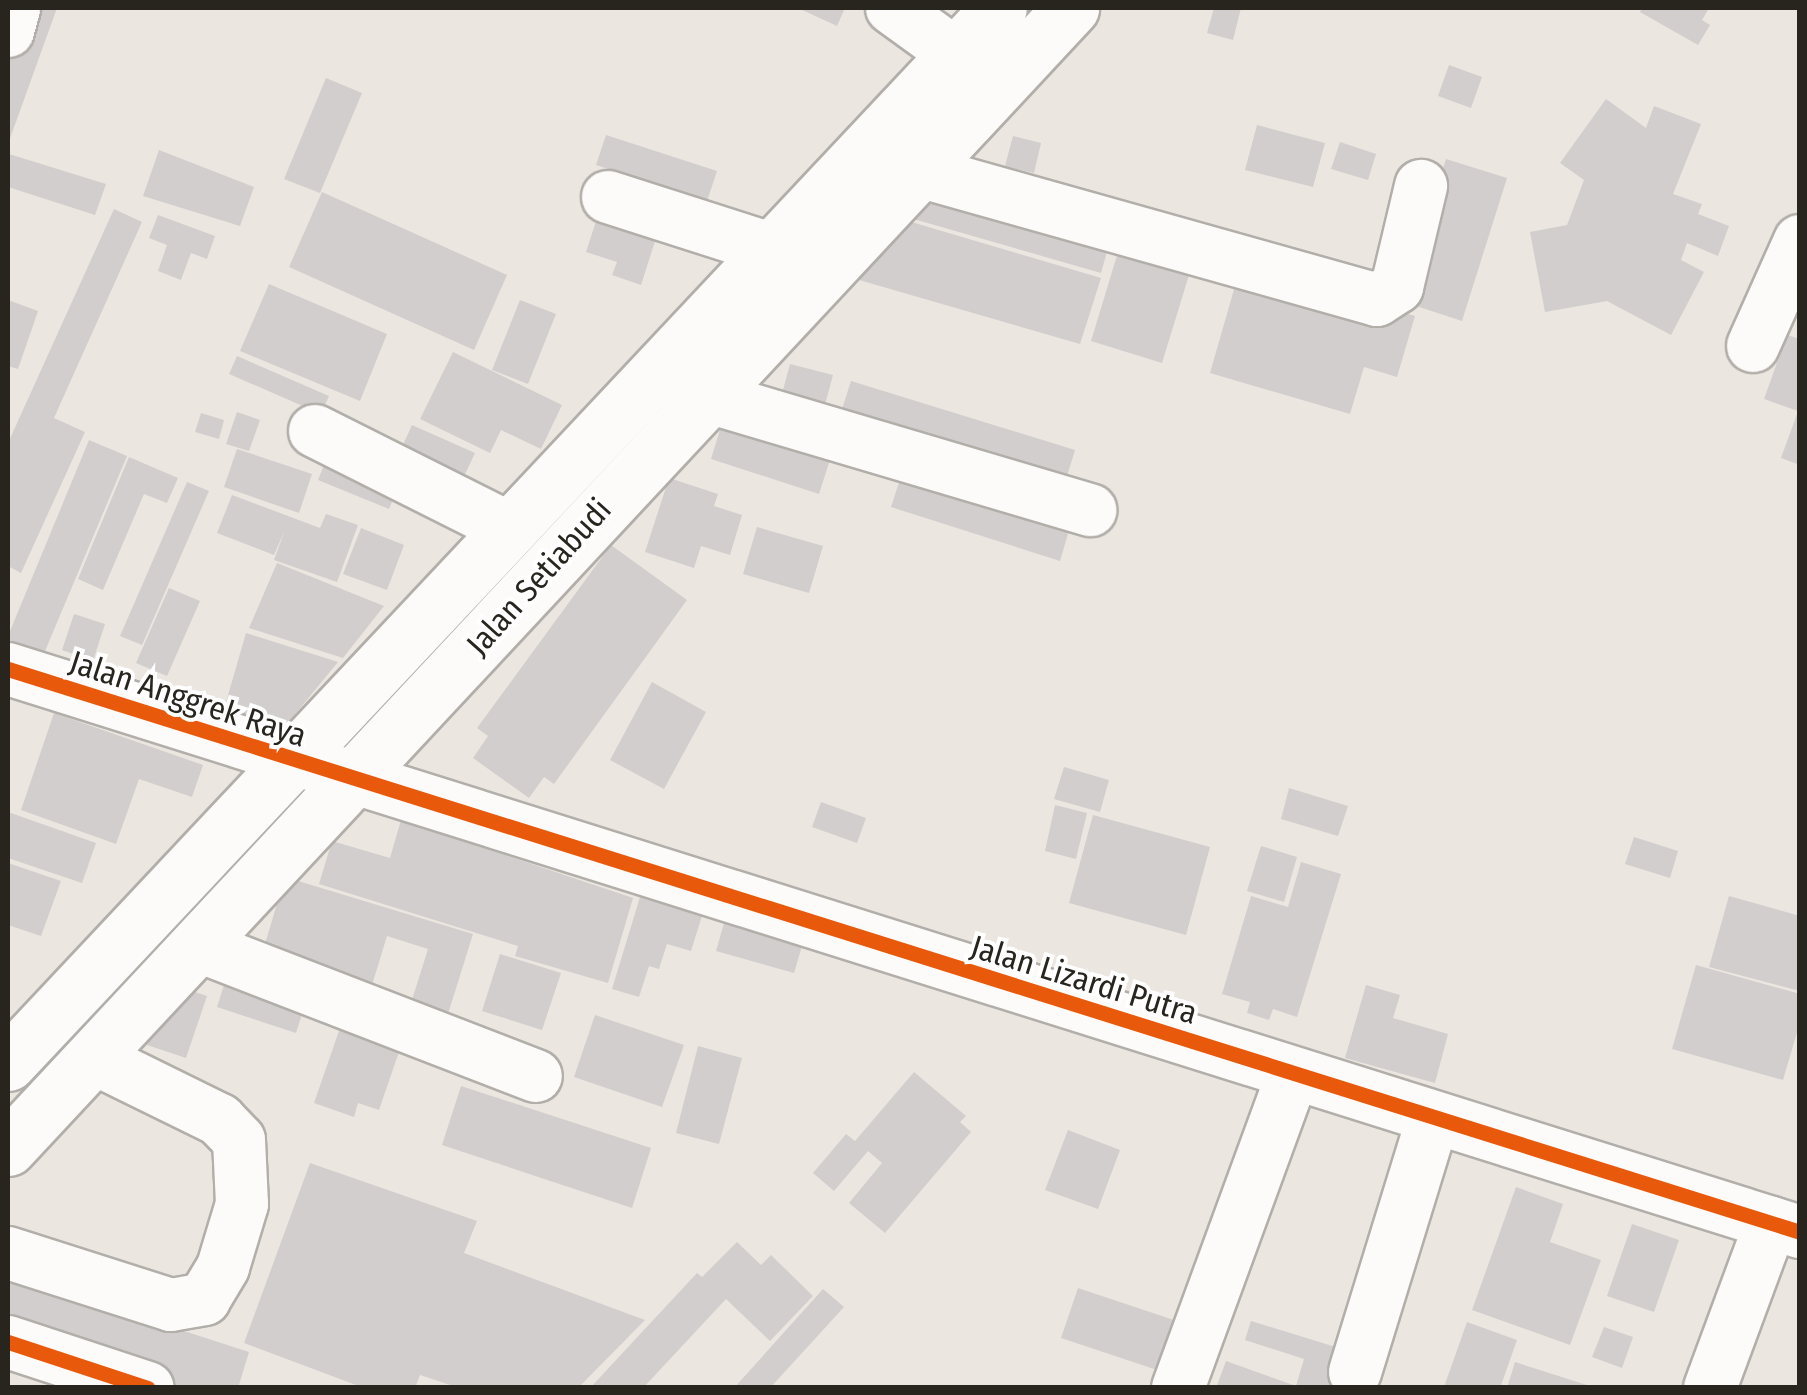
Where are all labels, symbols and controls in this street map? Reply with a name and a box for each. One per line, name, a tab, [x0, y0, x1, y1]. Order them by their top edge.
street label: Jalan Setiabudi	[459, 491, 619, 663]
street label: Jalan Anggrek Raya	[65, 643, 311, 755]
street label: Jalan Lizardi Putra	[966, 927, 1202, 1033]

